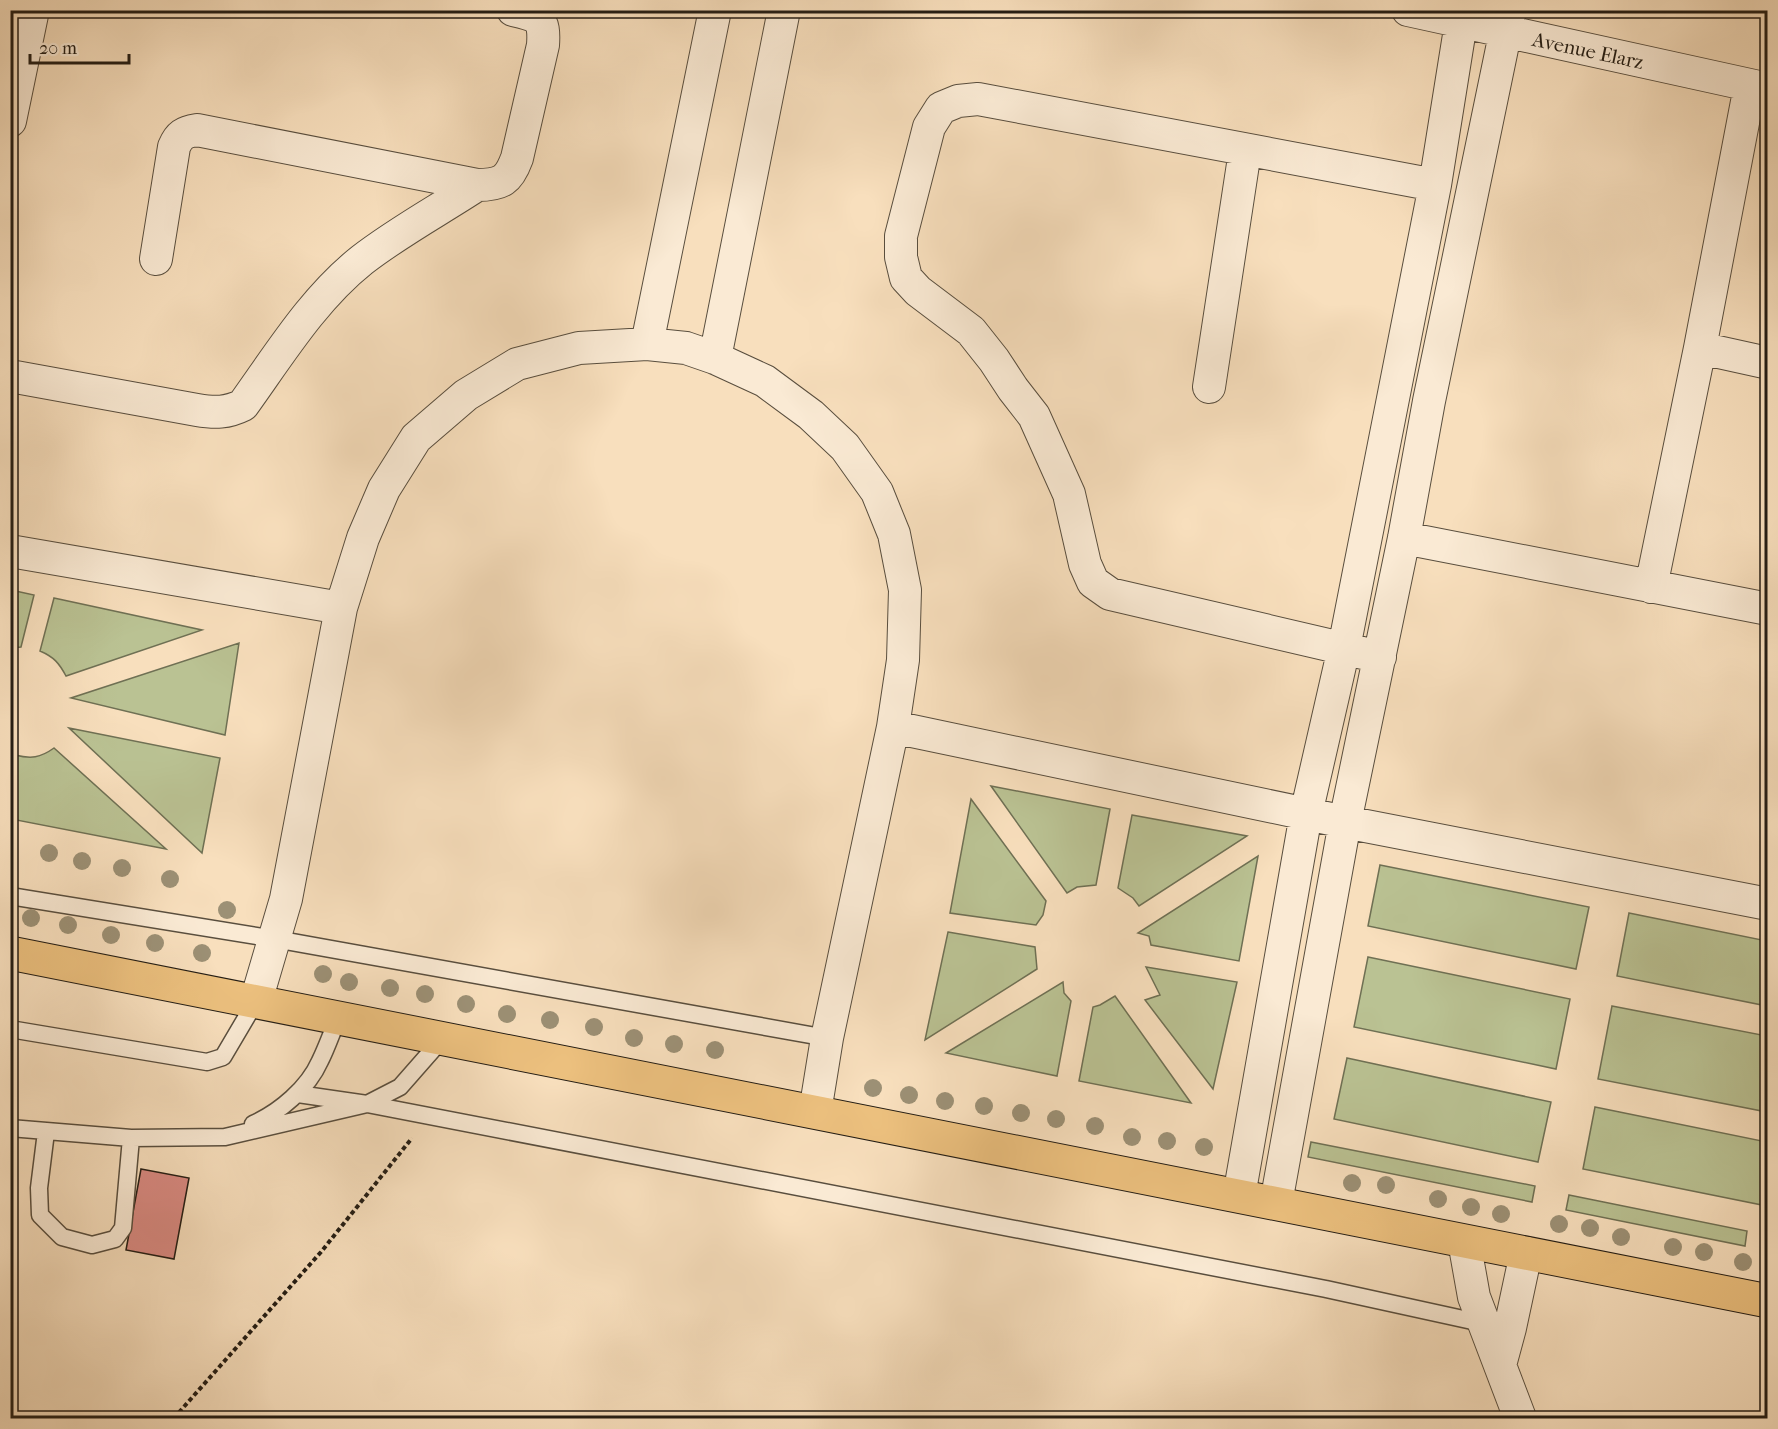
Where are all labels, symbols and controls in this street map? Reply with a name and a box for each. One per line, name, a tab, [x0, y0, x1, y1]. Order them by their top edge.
scale bar	[30, 27, 129, 65]
street label: Avenue Elarz	[1529, 28, 1646, 74]
text: 20 m	[39, 38, 77, 59]

